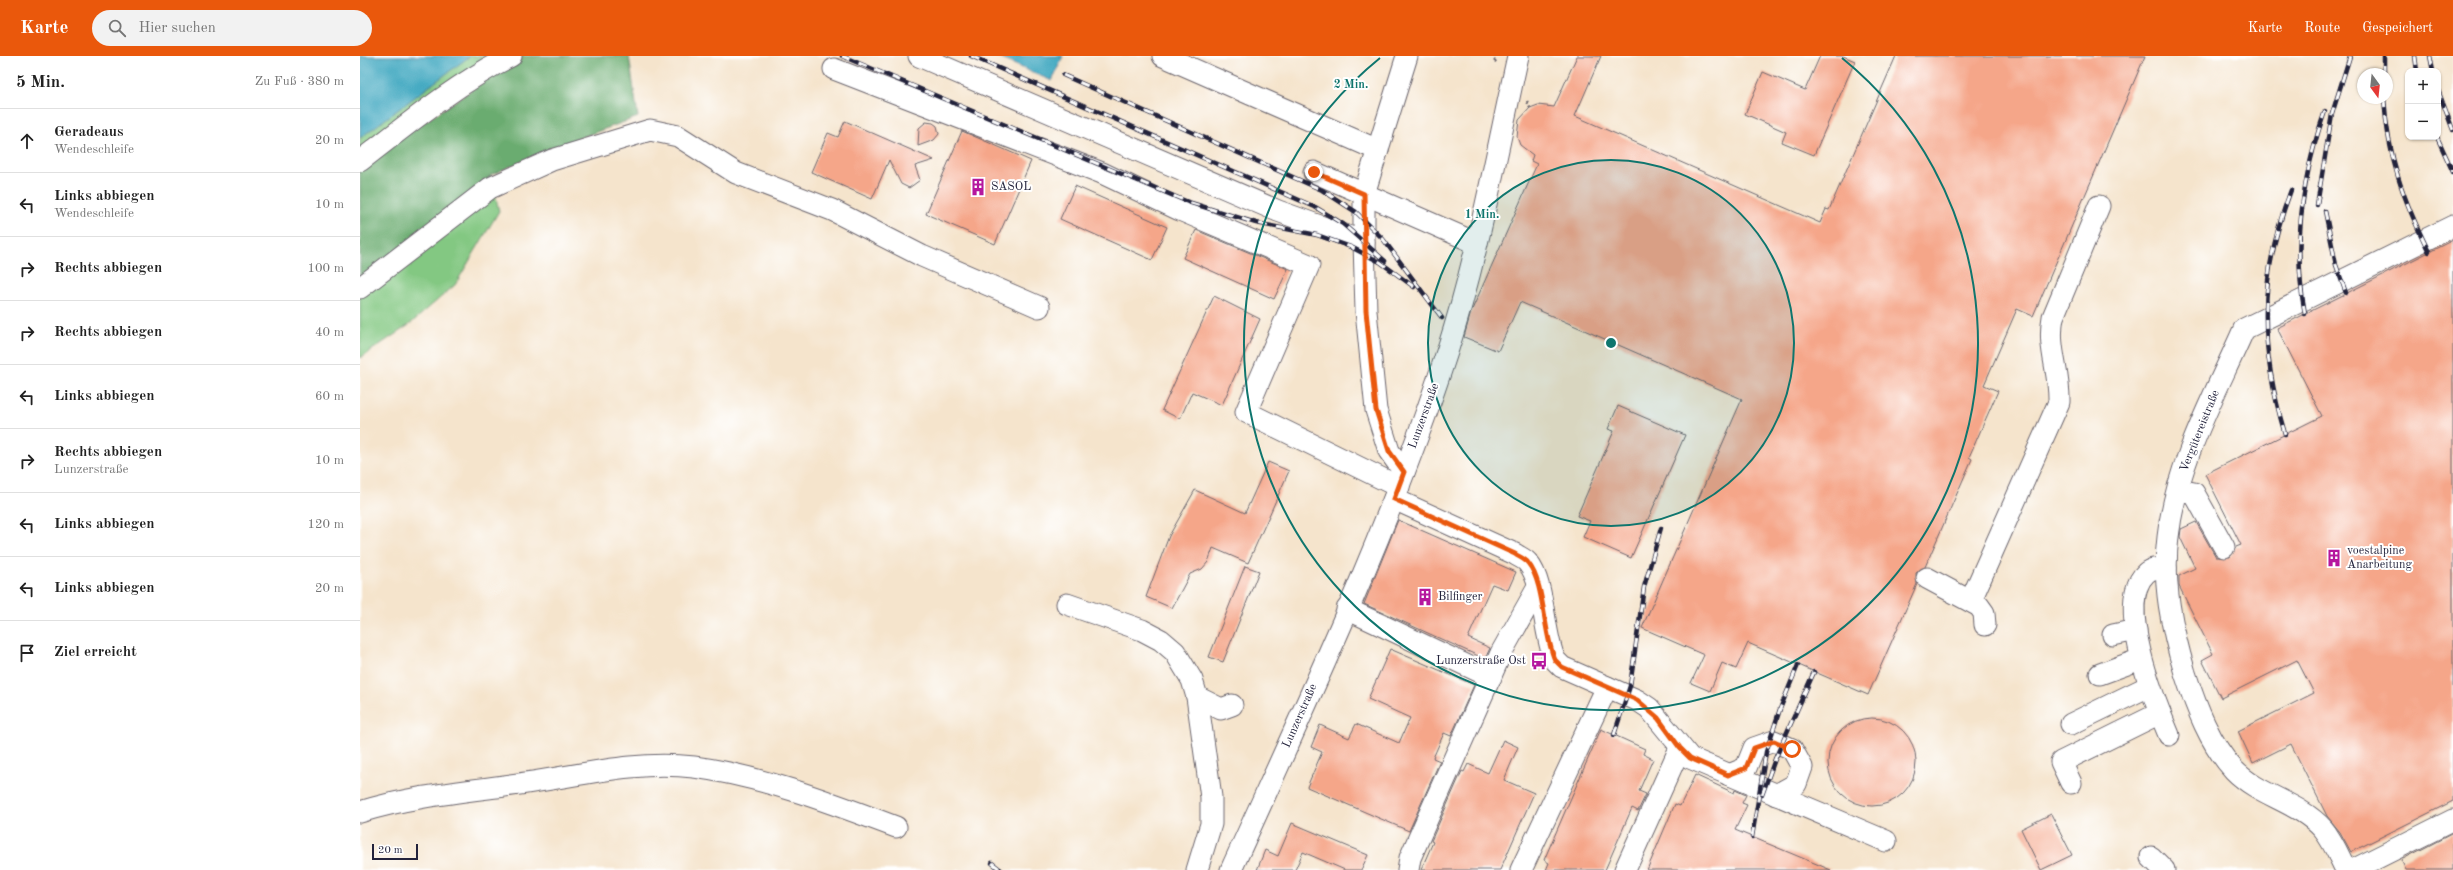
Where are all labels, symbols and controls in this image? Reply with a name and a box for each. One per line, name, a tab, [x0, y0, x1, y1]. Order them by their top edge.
search box	[92, 10, 372, 46]
icon: search	[106, 17, 128, 39]
text: Karte	[20, 19, 68, 38]
text: Hier suchen	[138, 21, 216, 36]
text: Karte	[2248, 21, 2282, 35]
text: Route	[2304, 21, 2340, 35]
text: Gespeichert	[2362, 21, 2433, 35]
north arrow	[2357, 68, 2393, 104]
map controls	[2405, 68, 2441, 140]
button: +	[2405, 68, 2441, 104]
text: 5 Min.	[16, 74, 65, 91]
text: Zu Fuß · 380 m	[255, 75, 344, 88]
text: 2 Min.	[1334, 79, 1368, 91]
button: −	[2405, 104, 2441, 140]
text: Geradeaus	[54, 125, 123, 140]
icon: ahead	[16, 130, 38, 152]
text: 20 m	[315, 134, 344, 147]
text: Wendeschleife	[54, 143, 134, 156]
route end	[1305, 163, 1323, 181]
building icon: SASOL	[968, 177, 988, 197]
place label: SASOL	[991, 181, 1031, 193]
text: Links abbiegen	[54, 189, 155, 204]
icon: left	[16, 194, 38, 216]
text: 10 m	[315, 198, 344, 211]
text: Wendeschleife	[54, 207, 134, 220]
text: 1 Min.	[1465, 209, 1499, 221]
icon: right	[16, 258, 38, 280]
text: Rechts abbiegen	[54, 261, 162, 276]
text: 100 m	[307, 262, 344, 275]
icon: right	[16, 322, 38, 344]
text: Rechts abbiegen	[54, 325, 162, 340]
text: 40 m	[315, 326, 344, 339]
centre of rings	[1604, 336, 1618, 350]
street label: Lunzerstraße	[1407, 381, 1442, 450]
icon: left	[16, 386, 38, 408]
street label: Vergütereistraße	[2178, 388, 2222, 474]
text: Links abbiegen	[54, 389, 155, 404]
text: 60 m	[315, 390, 344, 403]
text: Rechts abbiegen	[54, 445, 162, 460]
icon: right	[16, 450, 38, 472]
text: 10 m	[315, 454, 344, 467]
text: Lunzerstraße	[54, 463, 128, 476]
icon: left	[16, 514, 38, 536]
text: Links abbiegen	[54, 517, 155, 532]
text: 120 m	[307, 518, 344, 531]
place label: voestalpine Anarbeitung	[2347, 545, 2412, 571]
building icon: voestalpine Anarbeitung	[2324, 548, 2344, 568]
icon: left	[16, 578, 38, 600]
text: Links abbiegen	[54, 581, 155, 596]
text: 20 m	[315, 582, 344, 595]
building icon: Bilfinger	[1415, 587, 1435, 607]
place label: Bilfinger	[1438, 591, 1483, 603]
icon: arrive	[16, 642, 38, 664]
text: Ziel erreicht	[54, 645, 137, 660]
bus stop icon: Lunzerstraße Ost	[1529, 651, 1549, 671]
place label: Lunzerstraße Ost	[1436, 655, 1526, 667]
street label: Lunzerstraße	[1281, 682, 1320, 750]
route start	[1783, 740, 1801, 758]
scale bar	[372, 842, 418, 861]
text: 20 m	[378, 845, 403, 856]

